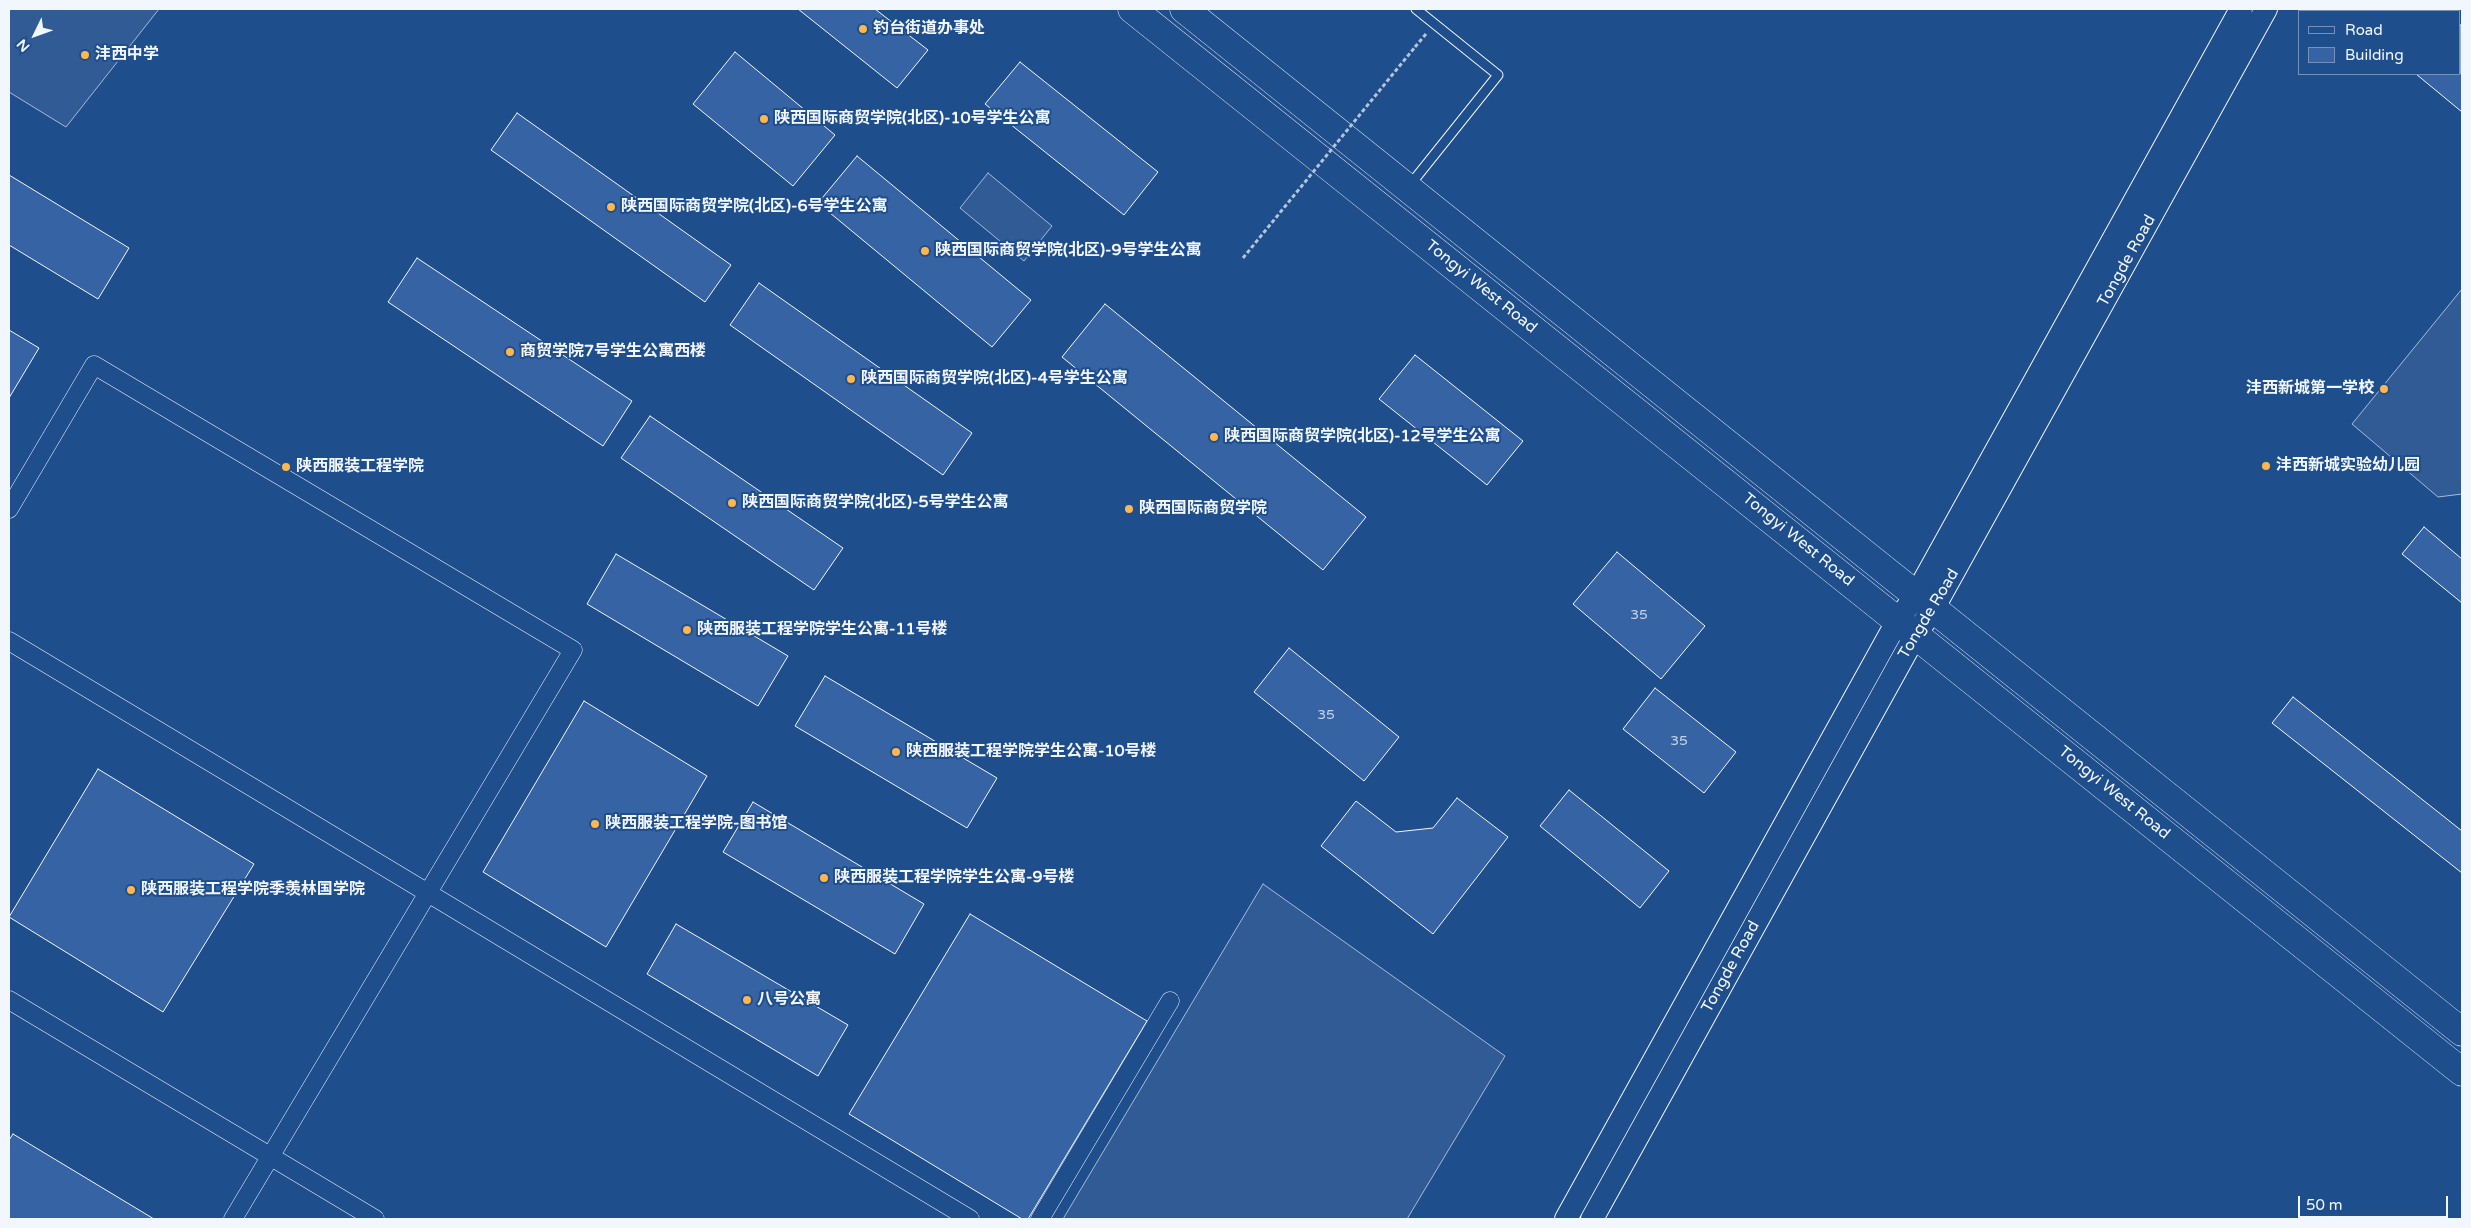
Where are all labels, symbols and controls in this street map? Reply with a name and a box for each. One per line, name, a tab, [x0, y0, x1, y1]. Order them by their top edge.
north arrow	[10, 10, 60, 60]
legend	[2298, 10, 2461, 75]
place label: 钓台街道办事处	[873, 19, 985, 39]
text: Road	[2345, 21, 2383, 39]
marker: 钓台街道办事处	[857, 23, 869, 35]
text: N	[13, 36, 34, 55]
place label: 沣西中学	[95, 45, 159, 65]
text: Building	[2345, 46, 2404, 64]
marker: 沣西中学	[79, 49, 91, 61]
place label: 陕西国际商贸学院(北区)-10号学生公寓	[774, 109, 1051, 129]
marker: 陕西国际商贸学院(北区)-10号学生公寓	[758, 113, 770, 125]
place label: 陕西国际商贸学院(北区)-6号学生公寓	[621, 197, 888, 217]
marker: 陕西国际商贸学院(北区)-6号学生公寓	[605, 201, 617, 213]
street label: Tongde Road	[2094, 212, 2160, 310]
street label: Tongyi West Road	[1421, 236, 1541, 338]
place label: 陕西国际商贸学院(北区)-9号学生公寓	[935, 241, 1202, 261]
marker: 陕西国际商贸学院(北区)-9号学生公寓	[919, 245, 931, 257]
place label: 商贸学院7号学生公寓西楼	[520, 342, 706, 362]
marker: 商贸学院7号学生公寓西楼	[504, 346, 516, 358]
place label: 陕西国际商贸学院(北区)-4号学生公寓	[861, 369, 1128, 389]
marker: 陕西国际商贸学院(北区)-4号学生公寓	[845, 373, 857, 385]
place label: 沣西新城第一学校	[2246, 379, 2374, 399]
marker: 沣西新城第一学校	[2378, 383, 2390, 395]
place label: 陕西国际商贸学院(北区)-12号学生公寓	[1224, 427, 1501, 447]
marker: 陕西国际商贸学院(北区)-12号学生公寓	[1208, 431, 1220, 443]
place label: 沣西新城实验幼儿园	[2276, 456, 2420, 476]
place label: 陕西服装工程学院	[296, 457, 424, 477]
marker: 沣西新城实验幼儿园	[2260, 460, 2272, 472]
marker: 陕西服装工程学院	[280, 461, 292, 473]
street label: Tongyi West Road	[1738, 489, 1858, 591]
place label: 陕西国际商贸学院(北区)-5号学生公寓	[742, 493, 1009, 513]
marker: 陕西国际商贸学院(北区)-5号学生公寓	[726, 497, 738, 509]
place label: 陕西国际商贸学院	[1139, 499, 1267, 519]
marker: 陕西国际商贸学院	[1123, 503, 1135, 515]
street label: Tongde Road	[1895, 565, 1963, 663]
house number: 35	[1630, 607, 1648, 623]
place label: 陕西服装工程学院学生公寓-11号楼	[697, 620, 948, 640]
marker: 陕西服装工程学院学生公寓-11号楼	[681, 624, 693, 636]
house number: 35	[1317, 707, 1335, 723]
house number: 35	[1670, 733, 1688, 749]
place label: 陕西服装工程学院学生公寓-10号楼	[906, 742, 1157, 762]
street label: Tongyi West Road	[2054, 742, 2174, 844]
marker: 陕西服装工程学院学生公寓-10号楼	[890, 746, 902, 758]
place label: 陕西服装工程学院-图书馆	[605, 814, 788, 834]
marker: 陕西服装工程学院-图书馆	[589, 818, 601, 830]
place label: 陕西服装工程学院学生公寓-9号楼	[834, 868, 1075, 888]
marker: 陕西服装工程学院学生公寓-9号楼	[818, 872, 830, 884]
place label: 陕西服装工程学院季羡林国学院	[141, 880, 365, 900]
marker: 陕西服装工程学院季羡林国学院	[125, 884, 137, 896]
street label: Tongde Road	[1698, 918, 1764, 1016]
place label: 八号公寓	[757, 990, 821, 1010]
marker: 八号公寓	[741, 994, 753, 1006]
scale bar	[2301, 1186, 2451, 1218]
text: 50 m	[2306, 1196, 2343, 1214]

